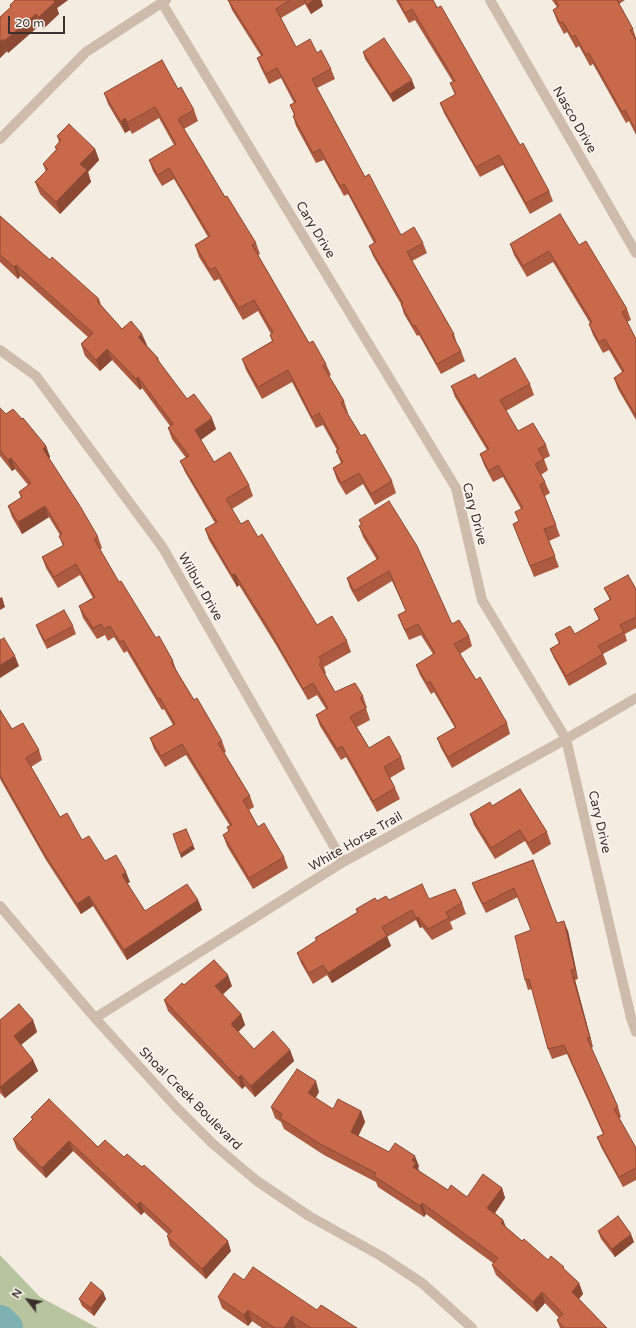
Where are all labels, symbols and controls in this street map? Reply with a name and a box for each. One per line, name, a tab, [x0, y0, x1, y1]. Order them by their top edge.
scale bar	[10, 8, 67, 34]
text: 20 m	[15, 16, 44, 30]
street label: Nasco Drive	[549, 84, 599, 156]
street label: Cary Drive	[292, 199, 338, 261]
street label: Cary Drive	[458, 481, 490, 547]
street label: Wilbur Drive	[174, 550, 226, 624]
street label: Cary Drive	[584, 789, 614, 855]
street label: White Horse Trail	[307, 809, 405, 875]
street label: Shoal Creek Boulevard	[135, 1044, 245, 1154]
north arrow	[8, 1280, 48, 1320]
text: N	[9, 1286, 25, 1301]

